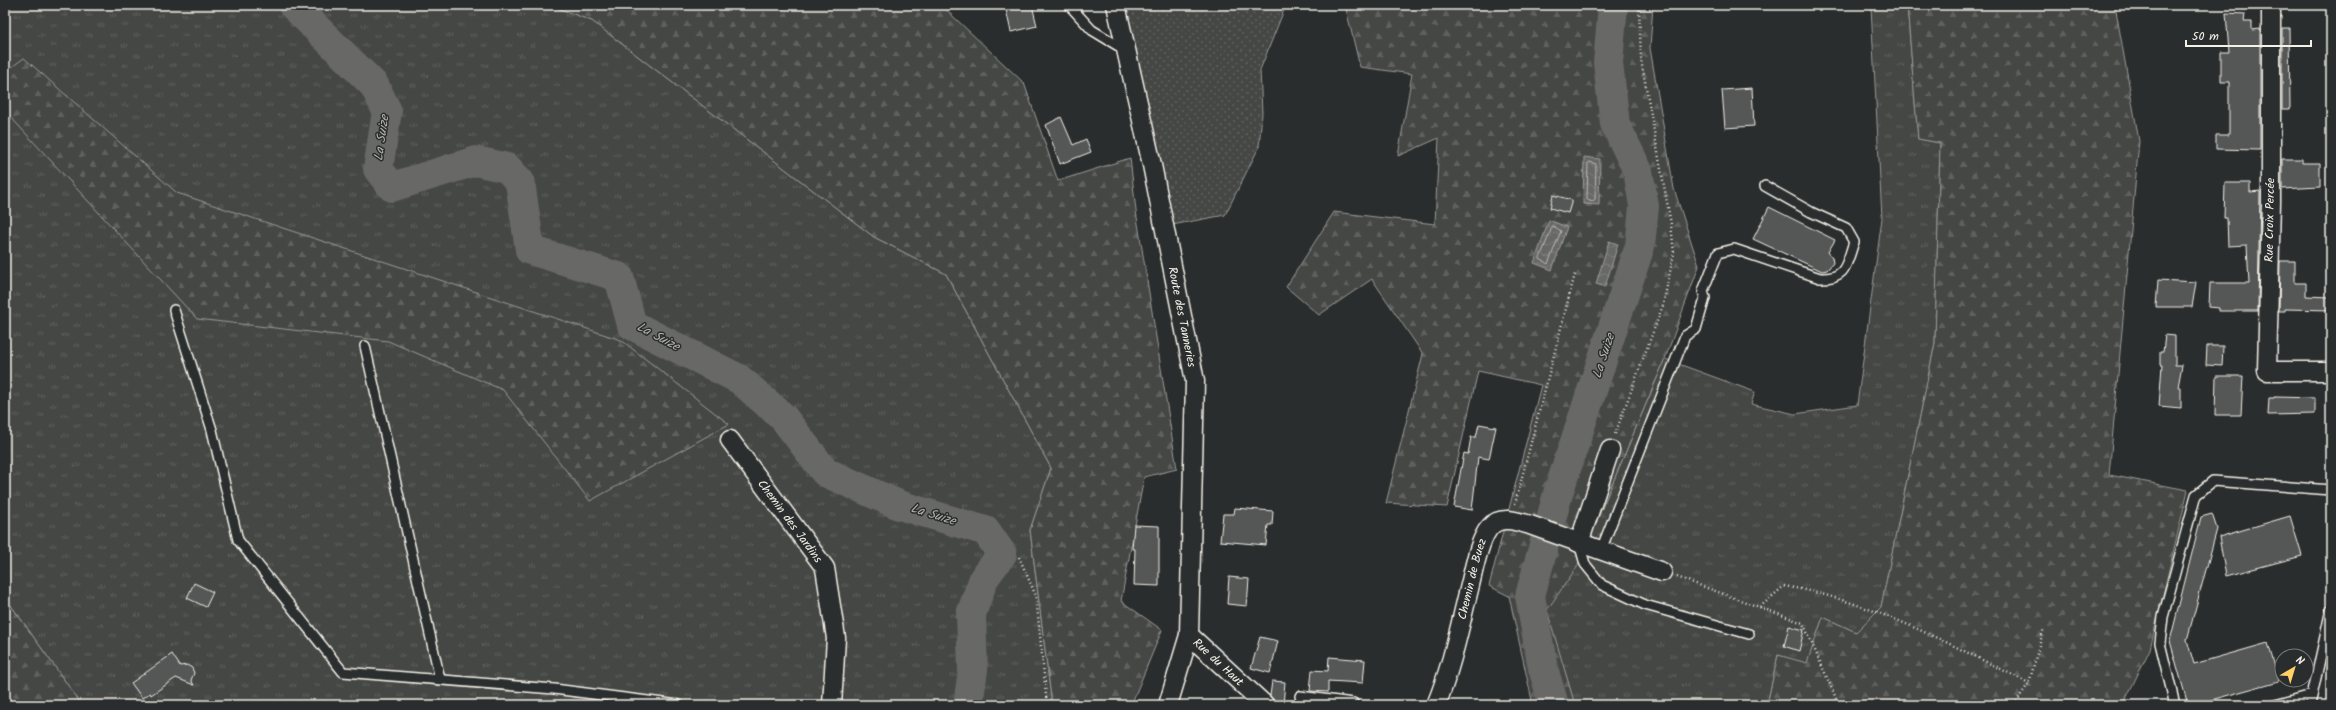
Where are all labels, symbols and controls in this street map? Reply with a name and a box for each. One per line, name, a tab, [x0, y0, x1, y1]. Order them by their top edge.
scale bar	[2186, 22, 2311, 48]
text: 50 m	[2192, 27, 2219, 46]
water label: La Suize	[368, 113, 396, 162]
street label: Rue Croix Percée	[2260, 177, 2280, 262]
street label: Route des Tanneries	[1163, 265, 1202, 369]
water label: La Suize	[633, 317, 684, 358]
water label: La Suize	[1587, 330, 1621, 381]
street label: Chemin des Jardins	[753, 475, 828, 567]
water label: La Suize	[908, 498, 959, 532]
street label: Chemin de Buez	[1452, 535, 1492, 622]
street label: Rue du Haut	[1189, 634, 1249, 691]
north arrow	[2274, 648, 2314, 688]
text: N	[2291, 652, 2308, 670]

